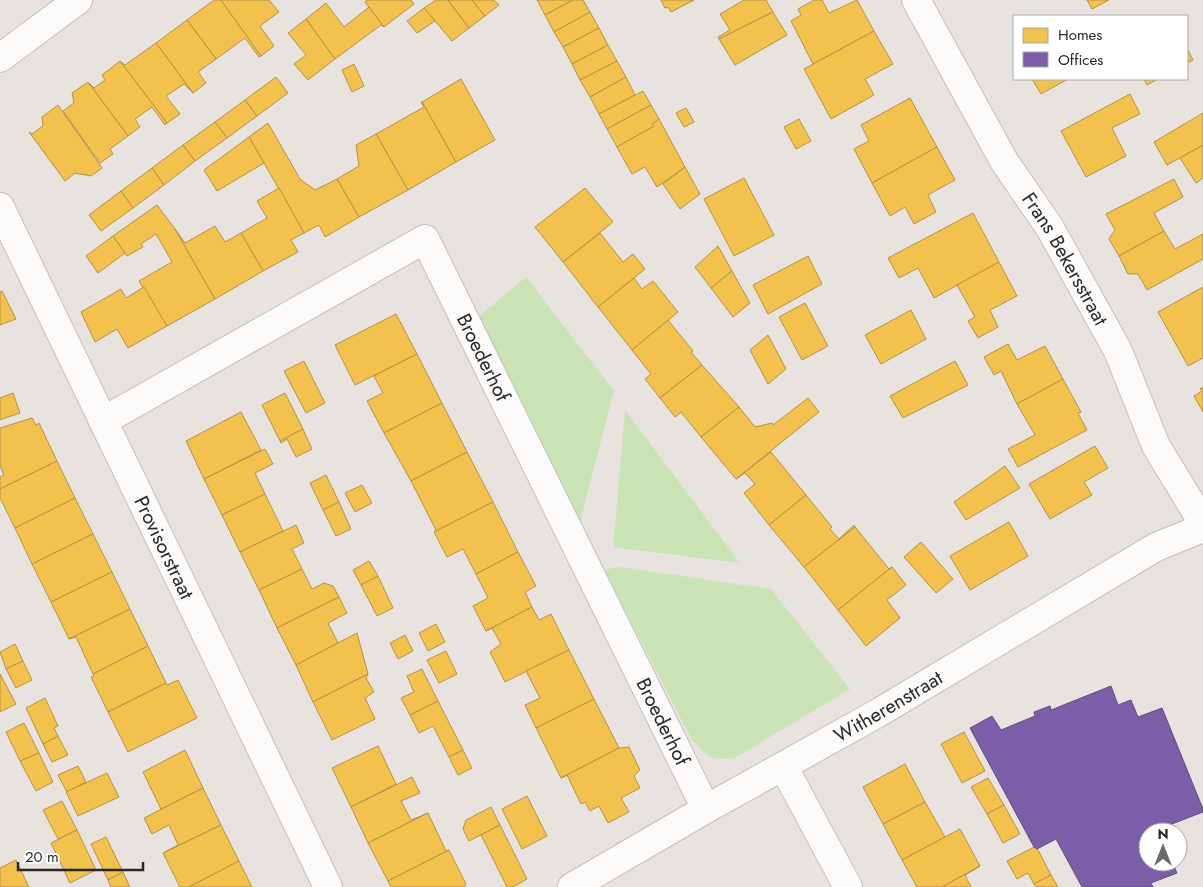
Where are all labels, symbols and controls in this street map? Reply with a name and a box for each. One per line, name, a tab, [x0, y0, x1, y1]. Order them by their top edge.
legend	[1013, 15, 1188, 80]
text: Homes	[1058, 24, 1102, 46]
text: Offices	[1058, 49, 1103, 71]
street label: Frans Bekersstraat	[1015, 186, 1116, 331]
street label: Broederhof	[449, 309, 518, 408]
street label: Provisorstraat	[127, 491, 202, 604]
street label: Witherenstraat	[828, 663, 948, 750]
street label: Broederhof	[629, 673, 697, 772]
north arrow	[1138, 822, 1188, 872]
text: N	[1157, 824, 1169, 844]
scale bar	[18, 840, 142, 872]
text: 20 m	[25, 846, 59, 868]

